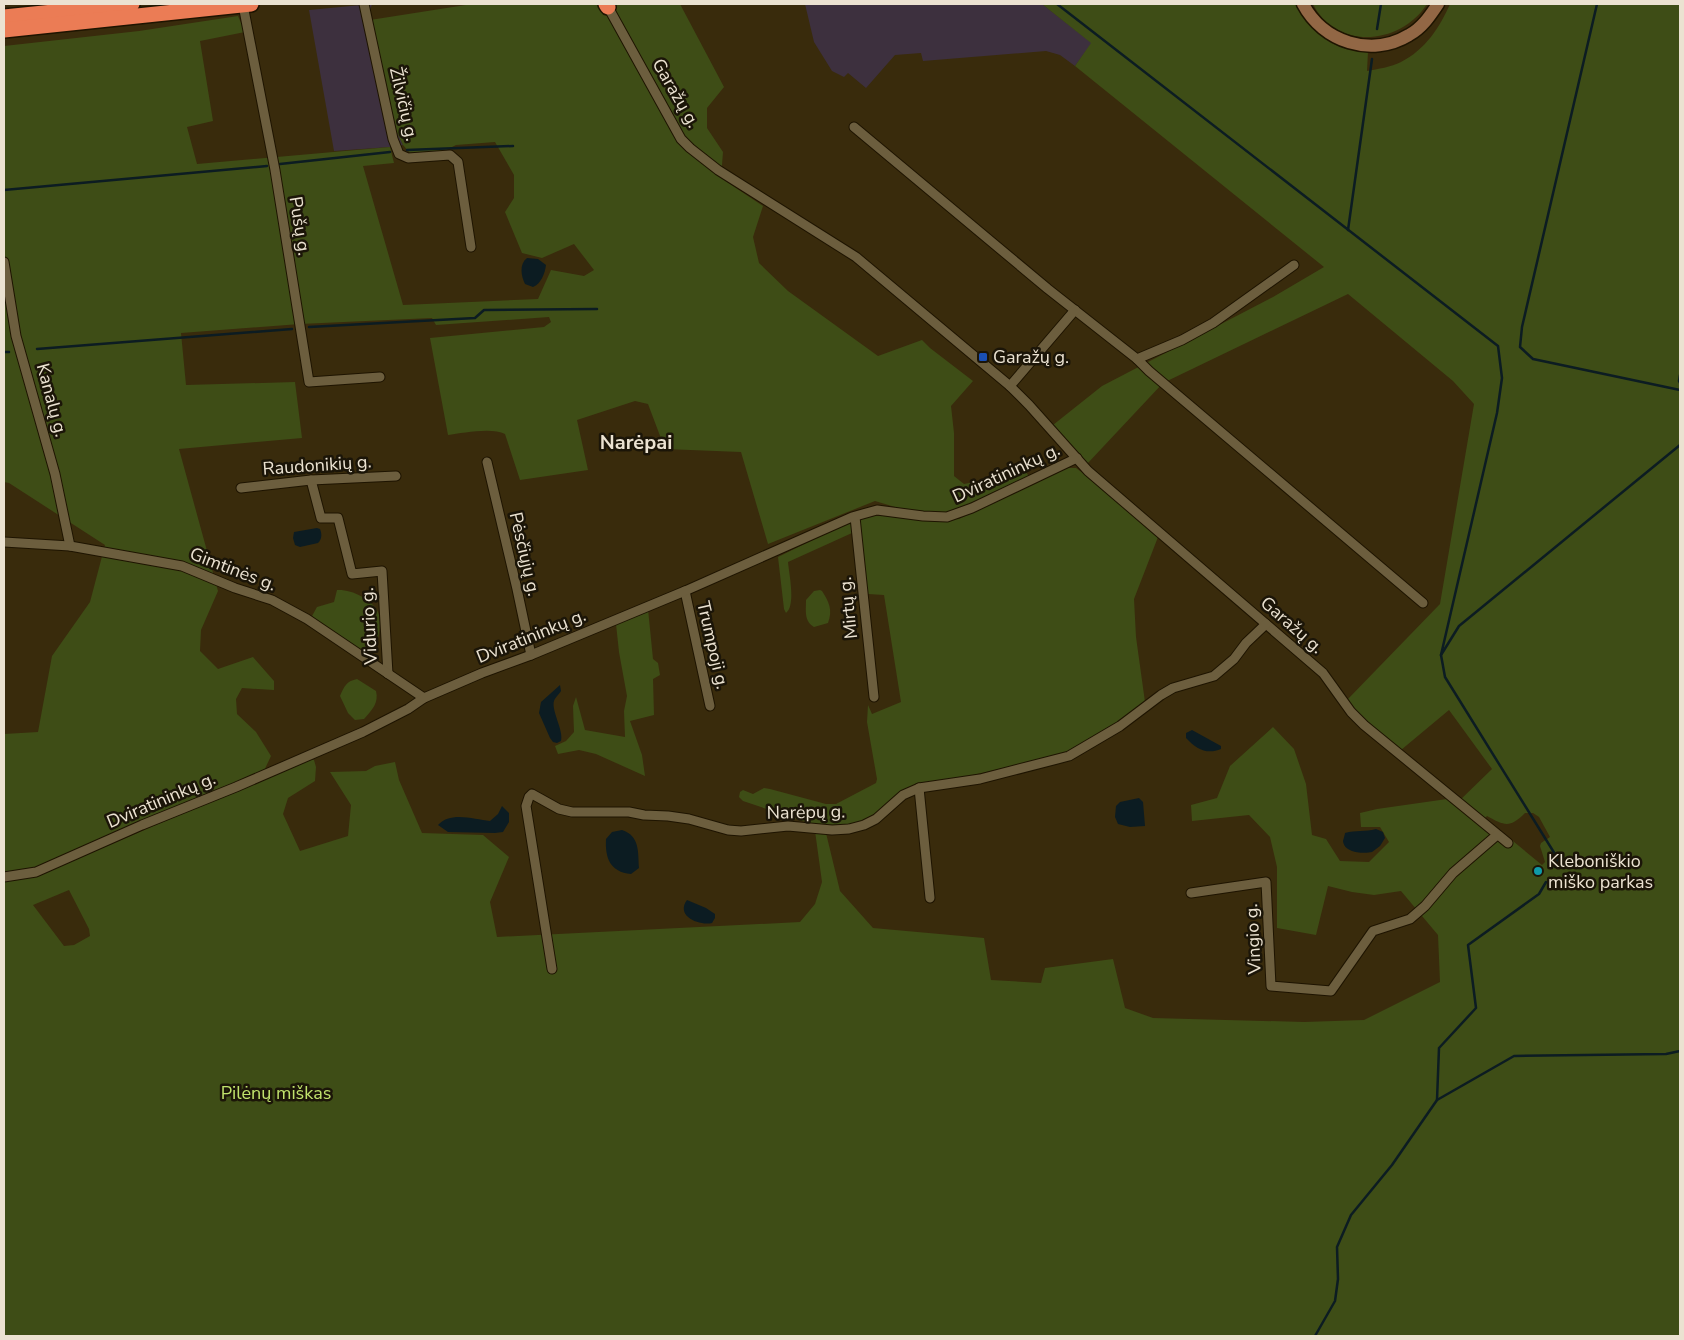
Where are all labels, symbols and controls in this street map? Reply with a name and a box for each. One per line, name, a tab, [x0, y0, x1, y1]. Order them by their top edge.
street label: Garažų g.	[647, 54, 705, 132]
street label: Žilvičių g.	[384, 65, 424, 143]
street label: Pušų g.	[283, 195, 317, 257]
place label: Garažų g.	[993, 345, 1069, 369]
marker: Garažų g.	[977, 351, 989, 363]
street label: Kanalų g.	[31, 361, 73, 439]
district label: Narėpai	[600, 429, 672, 456]
street label: Dviratininkų g.	[948, 438, 1064, 508]
street label: Raudonikių g.	[262, 449, 372, 481]
street label: Pėsčiųjų g.	[504, 510, 546, 598]
street label: Gimtinės g.	[186, 542, 280, 596]
street label: Mirtų g.	[833, 576, 863, 640]
street label: Vidurio g.	[355, 587, 383, 666]
street label: Garažų g.	[1255, 591, 1329, 659]
street label: Trumpoji g.	[691, 599, 735, 691]
street label: Dviratininkų g.	[473, 603, 589, 669]
street label: Dviratininkų g.	[103, 766, 219, 834]
street label: Narėpų g.	[766, 799, 846, 825]
place label: Kleboniškio miško parkas	[1548, 849, 1653, 894]
marker: Kleboniškio miško parkas	[1532, 865, 1544, 877]
street label: Vingio g.	[1239, 903, 1267, 976]
park label: Pilėnų miškas	[221, 1081, 331, 1105]

